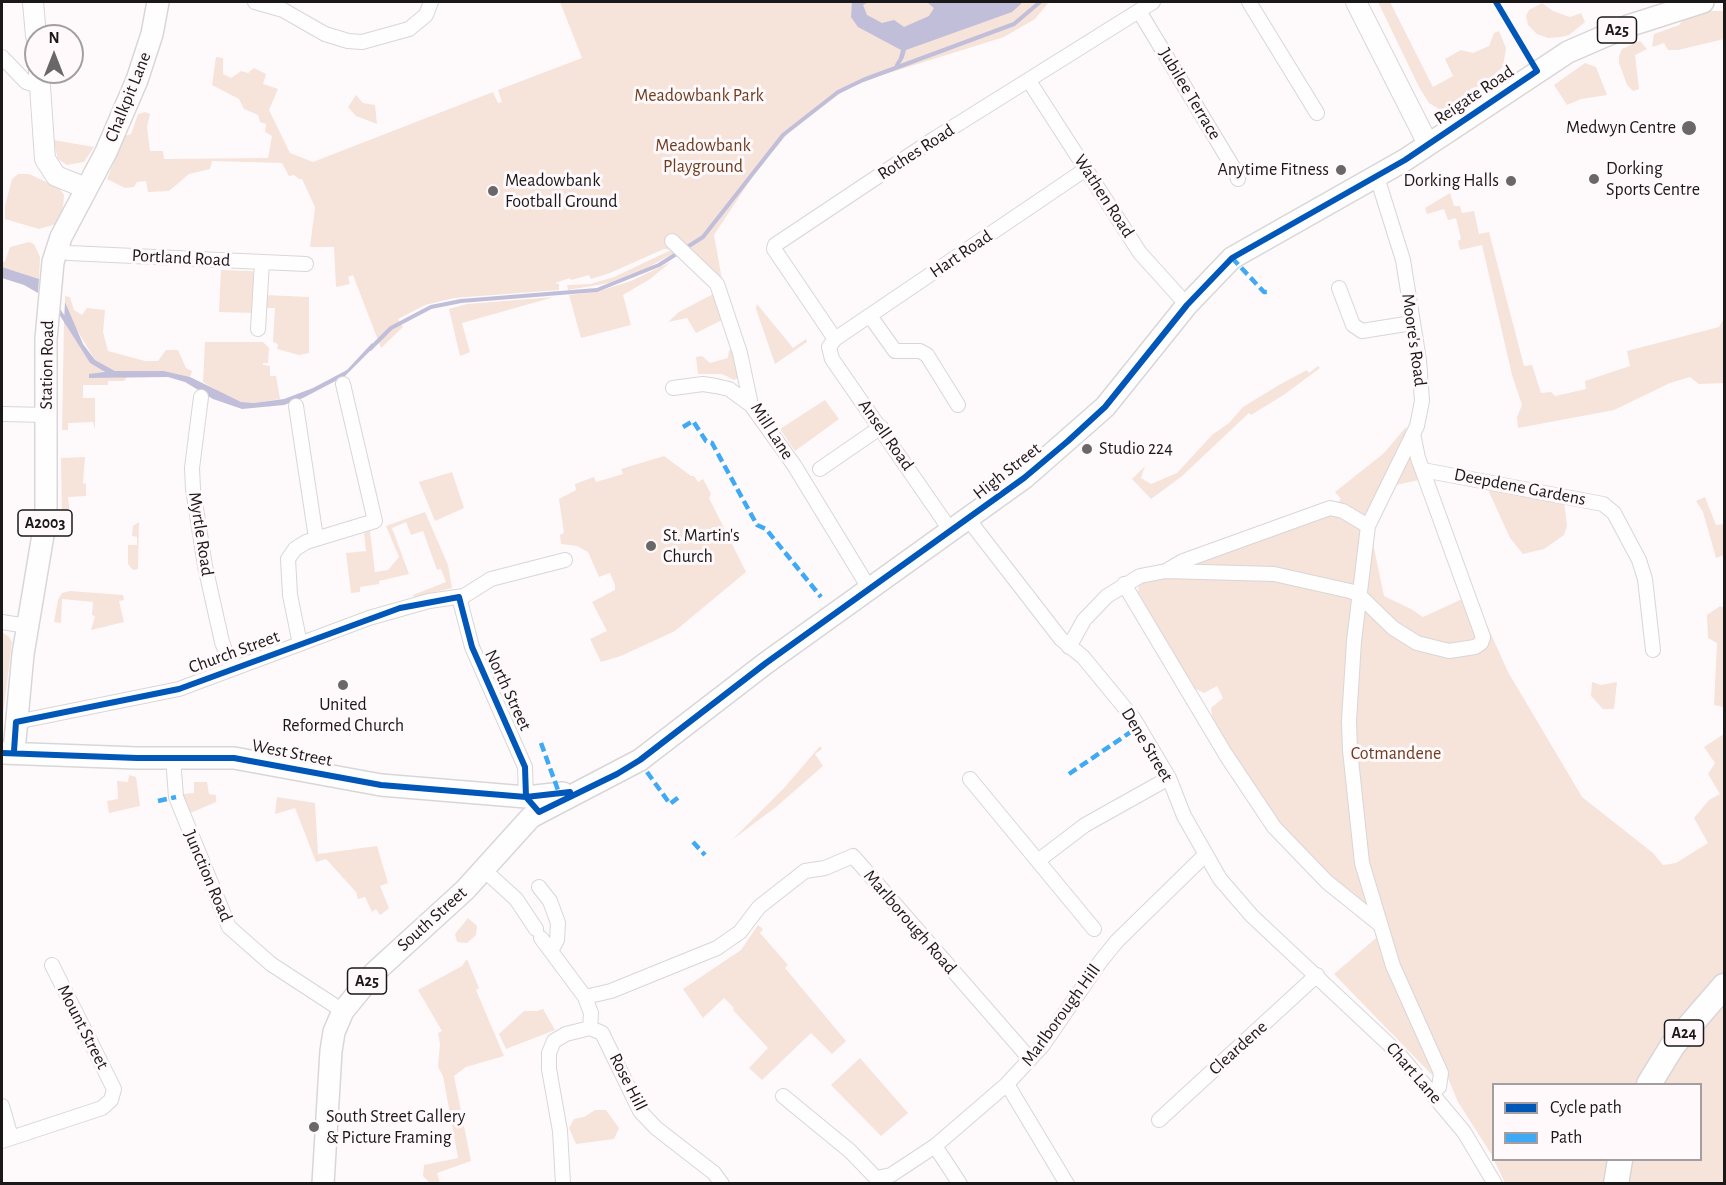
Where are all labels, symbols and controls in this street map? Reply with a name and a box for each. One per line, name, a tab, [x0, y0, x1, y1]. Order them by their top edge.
road number: A25	[1598, 17, 1636, 43]
north arrow	[24, 24, 84, 84]
text: N	[48, 30, 60, 46]
street label: Jubilee Terrace	[1154, 44, 1226, 144]
street label: Chalkpit Lane	[100, 49, 156, 145]
street label: Reigate Road	[1430, 60, 1518, 130]
park label: Meadowbank Park	[634, 85, 764, 107]
place label: Medwyn Centre	[1566, 117, 1676, 139]
street label: Rothes Road	[874, 119, 958, 185]
marker: Medwyn Centre	[1680, 119, 1698, 137]
park label: Meadowbank Playground	[655, 135, 751, 178]
street label: Wathen Road	[1069, 150, 1139, 242]
place label: Dorking Sports Centre	[1606, 158, 1700, 201]
place label: Anytime Fitness	[1218, 159, 1329, 181]
marker: Anytime Fitness	[1334, 163, 1348, 177]
place label: Meadowbank Football Ground	[505, 170, 618, 213]
place label: Dorking Halls	[1403, 170, 1499, 192]
marker: Dorking Sports Centre	[1587, 172, 1601, 186]
marker: Dorking Halls	[1504, 174, 1518, 188]
marker: Meadowbank Football Ground	[486, 184, 500, 198]
street label: Hart Road	[926, 225, 996, 283]
street label: Portland Road	[131, 245, 231, 271]
street label: Moore's Road	[1397, 292, 1431, 388]
street label: Station Road	[35, 320, 59, 410]
street label: Ansell Road	[854, 395, 918, 475]
street label: Mill Lane	[746, 398, 798, 464]
street label: High Street	[969, 438, 1045, 504]
place label: Studio 224	[1099, 438, 1173, 460]
marker: Studio 224	[1080, 442, 1094, 456]
street label: Deepdene Gardens	[1452, 464, 1588, 510]
street label: Myrtle Road	[184, 491, 218, 577]
road number: A2003	[18, 510, 72, 536]
place label: St. Martin's Church	[663, 525, 740, 568]
marker: St. Martin's Church	[644, 539, 658, 553]
street label: Church Street	[186, 626, 282, 678]
street label: North Street	[480, 646, 536, 734]
marker: United Reformed Church	[336, 678, 350, 692]
place label: United Reformed Church	[282, 694, 404, 736]
street label: Dene Street	[1116, 704, 1178, 786]
street label: West Street	[250, 735, 334, 771]
park label: Cotmandene	[1351, 743, 1441, 765]
street label: Junction Road	[179, 827, 237, 925]
street label: Marlborough Road	[859, 865, 961, 979]
street label: South Street	[393, 882, 471, 956]
street label: Marlborough Hill	[1017, 960, 1105, 1070]
road number: A25	[348, 968, 386, 994]
street label: Mount Street	[52, 981, 114, 1073]
street label: Cleardene	[1204, 1016, 1272, 1080]
road number: A24	[1664, 1020, 1704, 1046]
street label: Chart Lane	[1381, 1038, 1447, 1108]
street label: Rose Hill	[604, 1050, 652, 1114]
legend	[1492, 1083, 1702, 1161]
text: Cycle path	[1550, 1099, 1622, 1117]
place label: South Street Gallery & Picture Framing	[326, 1106, 465, 1148]
marker: South Street Gallery & Picture Framing	[307, 1120, 321, 1134]
text: Path	[1550, 1129, 1582, 1147]

